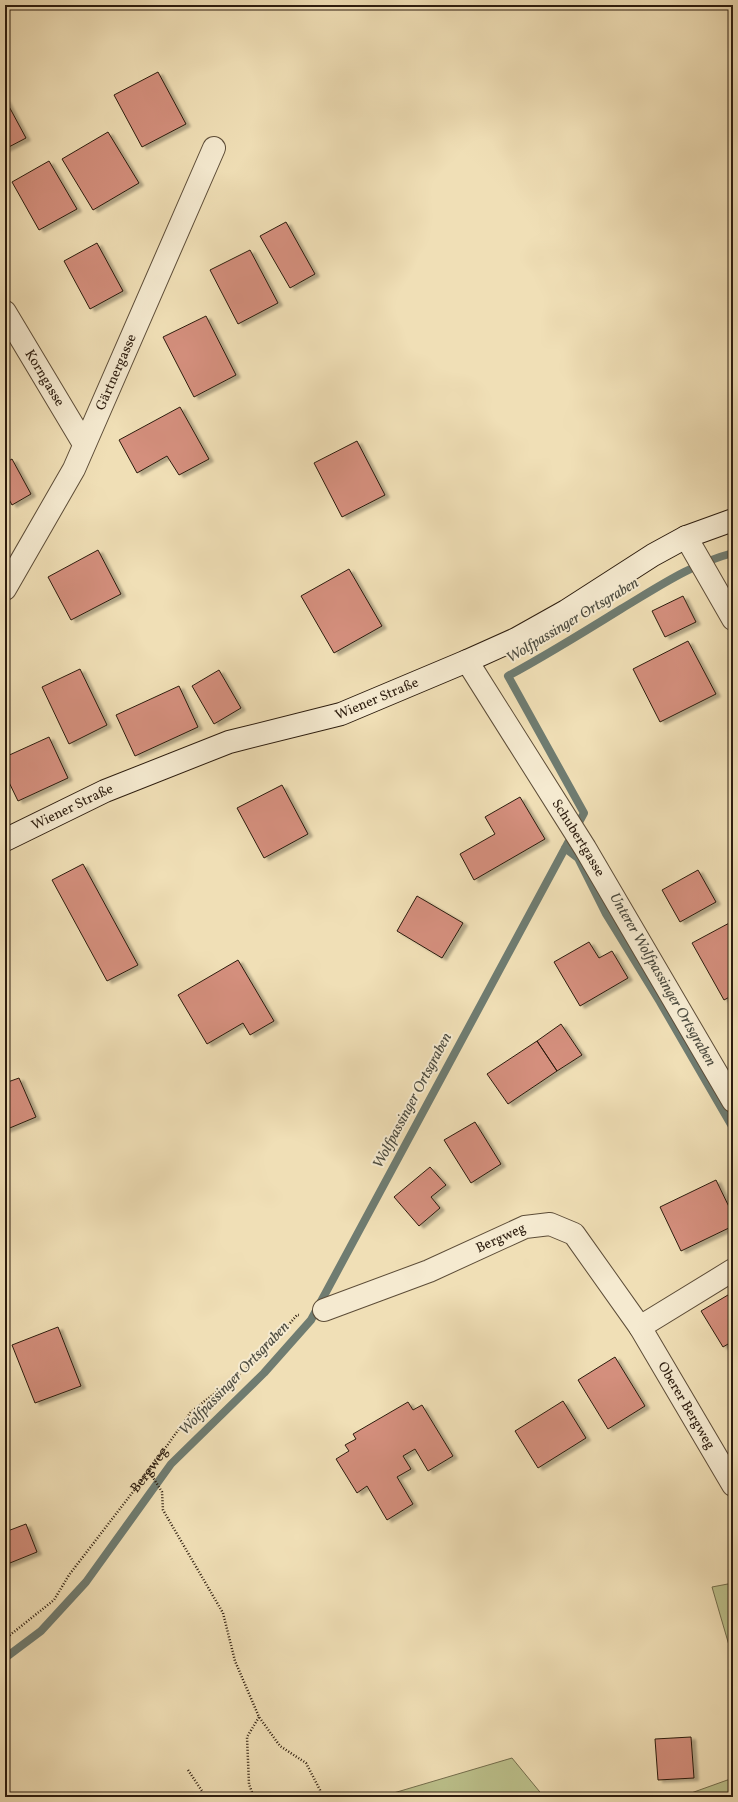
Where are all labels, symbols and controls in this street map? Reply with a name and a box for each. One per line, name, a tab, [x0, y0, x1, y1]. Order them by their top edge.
street label: Gärtnergasse	[91, 331, 141, 413]
street label: Korngasse	[20, 346, 69, 410]
water label: Wolfpassinger Ortsgraben	[503, 573, 643, 669]
street label: Wiener Straße	[332, 673, 422, 725]
street label: Wiener Straße	[28, 779, 116, 835]
street label: Schubertgasse	[547, 796, 609, 881]
water label: Unterer Wolfpassinger Ortsgraben	[604, 889, 721, 1071]
water label: Wolfpassinger Ortsgraben	[368, 1029, 458, 1173]
street label: Bergweg	[473, 1218, 529, 1258]
water label: Wolfpassinger Ortsgraben	[175, 1317, 295, 1441]
street label: Oberer Bergweg	[653, 1358, 719, 1453]
street label: Bergweg	[126, 1443, 173, 1497]

